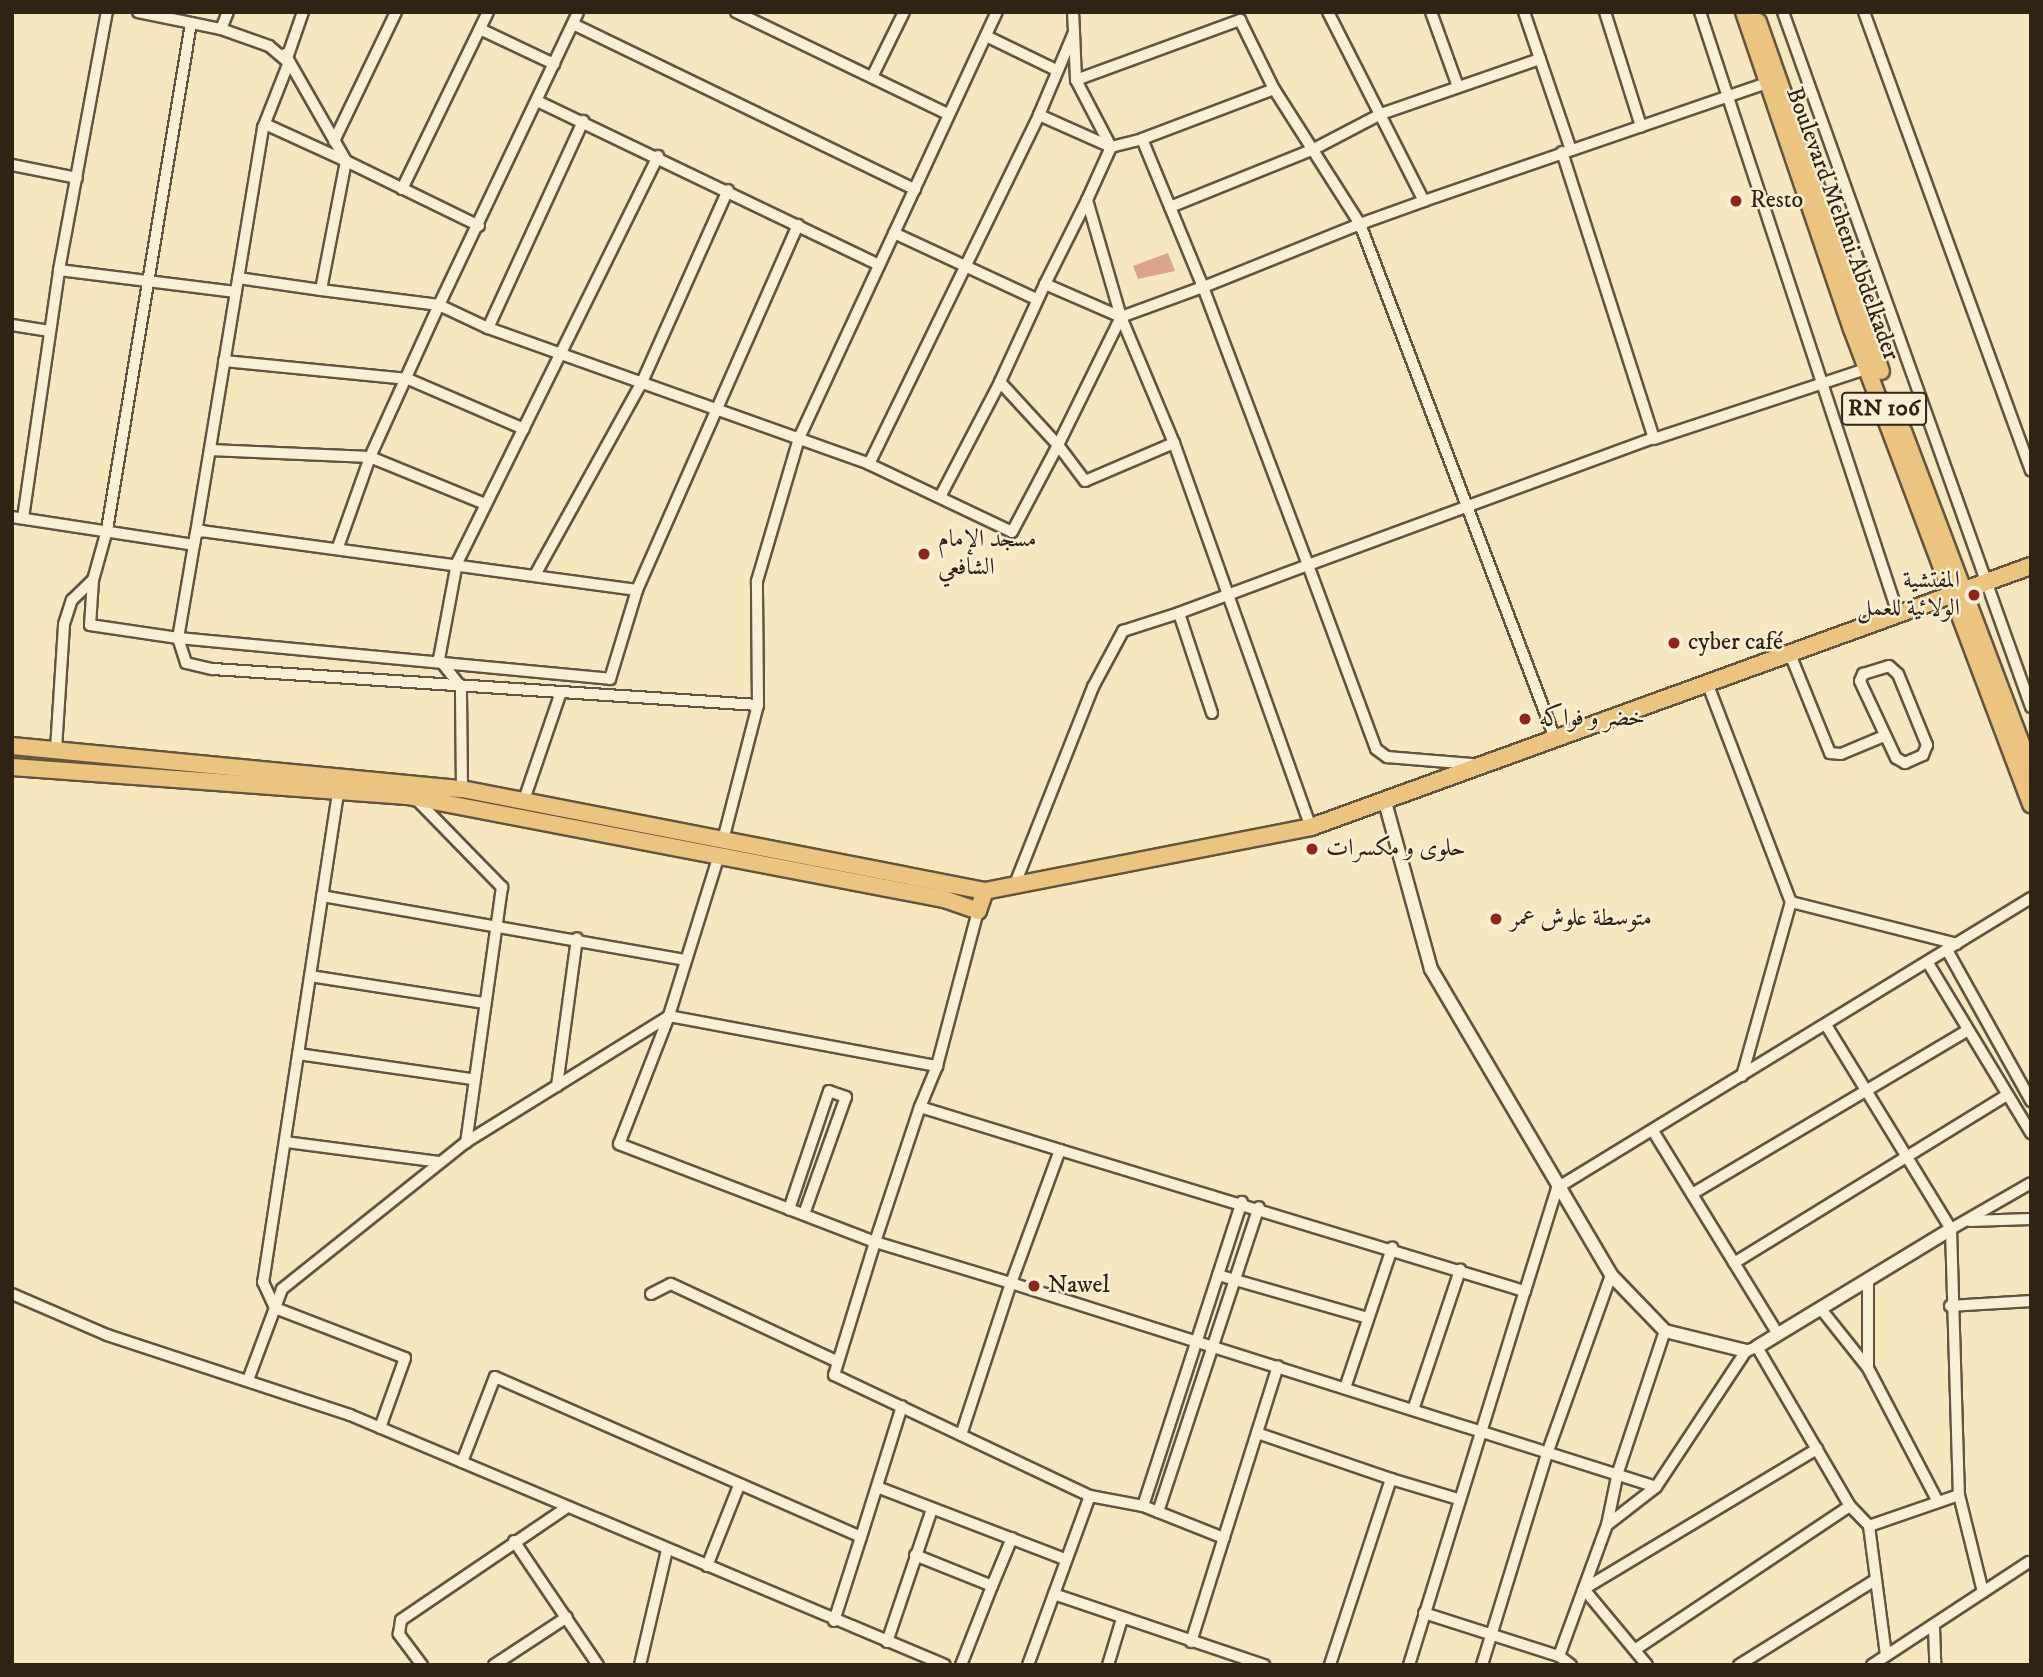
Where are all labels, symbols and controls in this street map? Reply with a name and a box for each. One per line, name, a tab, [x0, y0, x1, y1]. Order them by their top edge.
street label: Boulevard Meheni Abdelkader	[1779, 83, 1905, 365]
place label: Resto	[1750, 187, 1803, 215]
marker: Resto	[1728, 193, 1744, 209]
road number: RN 106	[1840, 390, 1928, 428]
place label: مسجد الإمام الشافعي	[938, 526, 1037, 582]
marker: مسجد الإمام الشافعي	[916, 546, 932, 562]
place label: المفتشية الولائية للعمل	[1857, 567, 1960, 623]
marker: المفتشية الولائية للعمل	[1966, 587, 1982, 603]
place label: cyber café	[1688, 629, 1783, 657]
marker: cyber café	[1666, 635, 1682, 651]
place label: خضر و فواكه	[1539, 705, 1645, 733]
marker: خضر و فواكه	[1517, 711, 1533, 727]
place label: حلوى و مكسرات	[1326, 835, 1466, 863]
marker: حلوى و مكسرات	[1304, 841, 1320, 857]
place label: متوسطة علوش عمر	[1510, 905, 1652, 933]
marker: متوسطة علوش عمر	[1488, 911, 1504, 927]
place label: Nawel	[1048, 1272, 1110, 1300]
marker: Nawel	[1026, 1278, 1042, 1294]

